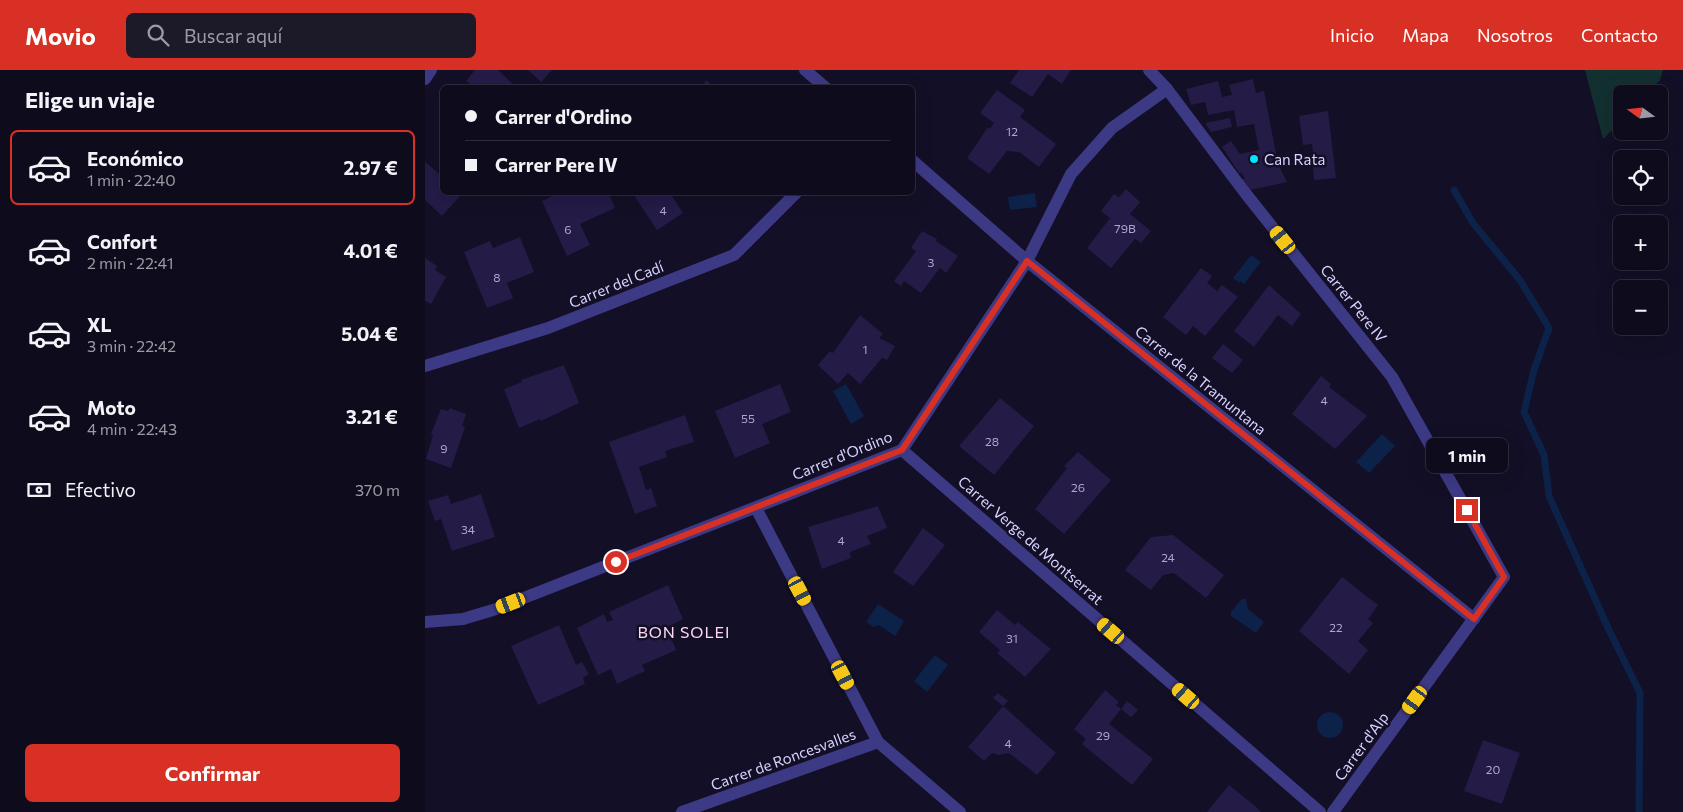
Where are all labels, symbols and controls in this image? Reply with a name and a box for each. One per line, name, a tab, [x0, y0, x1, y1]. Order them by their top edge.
search box	[126, 13, 476, 58]
text: Movio	[25, 21, 96, 50]
icon: search	[144, 21, 172, 49]
text: Buscar aquí	[184, 24, 283, 47]
text: Inicio	[1330, 24, 1374, 46]
text: Mapa	[1402, 24, 1449, 46]
text: Nosotros	[1477, 24, 1553, 46]
text: Contacto	[1581, 24, 1658, 46]
north arrow	[1613, 85, 1667, 140]
map controls	[1613, 85, 1668, 335]
text: Elige un viaje	[25, 86, 155, 113]
text: Carrer d'Ordino	[495, 105, 632, 128]
house number: 12	[1006, 124, 1018, 138]
icon: car	[27, 145, 72, 190]
text: Económico	[87, 147, 184, 170]
place label: Can Rata	[1264, 150, 1325, 168]
button: locate	[1613, 150, 1668, 205]
text: Carrer Pere IV	[495, 153, 618, 176]
marker: Can Rata	[1248, 153, 1260, 165]
text: 2.97 €	[343, 156, 398, 179]
text: 1 min · 22:40	[87, 170, 176, 189]
house number: 4	[659, 203, 667, 217]
button: +	[1613, 215, 1668, 270]
house number: 79B	[1114, 221, 1136, 235]
house number: 6	[564, 222, 572, 236]
car	[1267, 224, 1298, 256]
icon: car	[27, 228, 72, 273]
text: Confort	[87, 230, 157, 253]
text: 4.01 €	[343, 239, 398, 262]
text: 2 min · 22:41	[87, 253, 174, 272]
house number: 3	[928, 255, 935, 269]
street label: Carrer del Cadí	[566, 256, 667, 311]
street label: Carrer Pere IV	[1317, 261, 1391, 345]
house number: 8	[493, 270, 501, 284]
button: −	[1613, 280, 1668, 335]
icon: car	[27, 311, 72, 356]
text: XL	[87, 313, 112, 336]
text: 5.04 €	[341, 322, 398, 345]
street label: Carrer de la Tramuntana	[1132, 322, 1270, 438]
text: 3 min · 22:42	[87, 336, 176, 355]
house number: 1	[862, 342, 868, 356]
house number: 4	[1320, 393, 1328, 407]
icon: car	[27, 394, 72, 439]
text: Moto	[87, 396, 136, 419]
text: 3.21 €	[346, 405, 398, 428]
house number: 55	[741, 411, 755, 425]
text: 4 min · 22:43	[87, 419, 177, 438]
street label: Carrer d'Ordino	[789, 427, 895, 483]
house number: 28	[985, 434, 999, 448]
callout: 1 min	[1426, 438, 1508, 472]
house number: 9	[440, 441, 448, 455]
text: 1 min	[1448, 446, 1486, 465]
street label: Carrer Verge de Montserrat	[955, 472, 1107, 608]
icon: cash	[25, 476, 53, 504]
text: Efectivo	[65, 478, 136, 501]
text: 370 m	[355, 480, 400, 499]
house number: 26	[1071, 480, 1085, 494]
route end	[1456, 499, 1478, 521]
house number: 34	[461, 522, 475, 536]
house number: 4	[837, 533, 845, 547]
house number: 24	[1161, 550, 1175, 564]
route start	[605, 551, 627, 573]
car	[786, 574, 813, 608]
car	[494, 591, 527, 615]
car	[1094, 615, 1127, 647]
house number: 22	[1329, 620, 1343, 634]
district label: BON SOLEI	[637, 622, 731, 641]
house number: 31	[1006, 631, 1018, 645]
car	[829, 658, 856, 692]
car	[1169, 680, 1202, 712]
car	[1400, 683, 1429, 717]
street label: Carrer d'Alp	[1330, 708, 1392, 784]
street label: Carrer de Roncesvalles	[708, 724, 858, 794]
house number: 29	[1096, 728, 1110, 742]
house number: 4	[1004, 736, 1012, 750]
button: Confirmar	[25, 744, 400, 802]
house number: 20	[1486, 762, 1500, 776]

